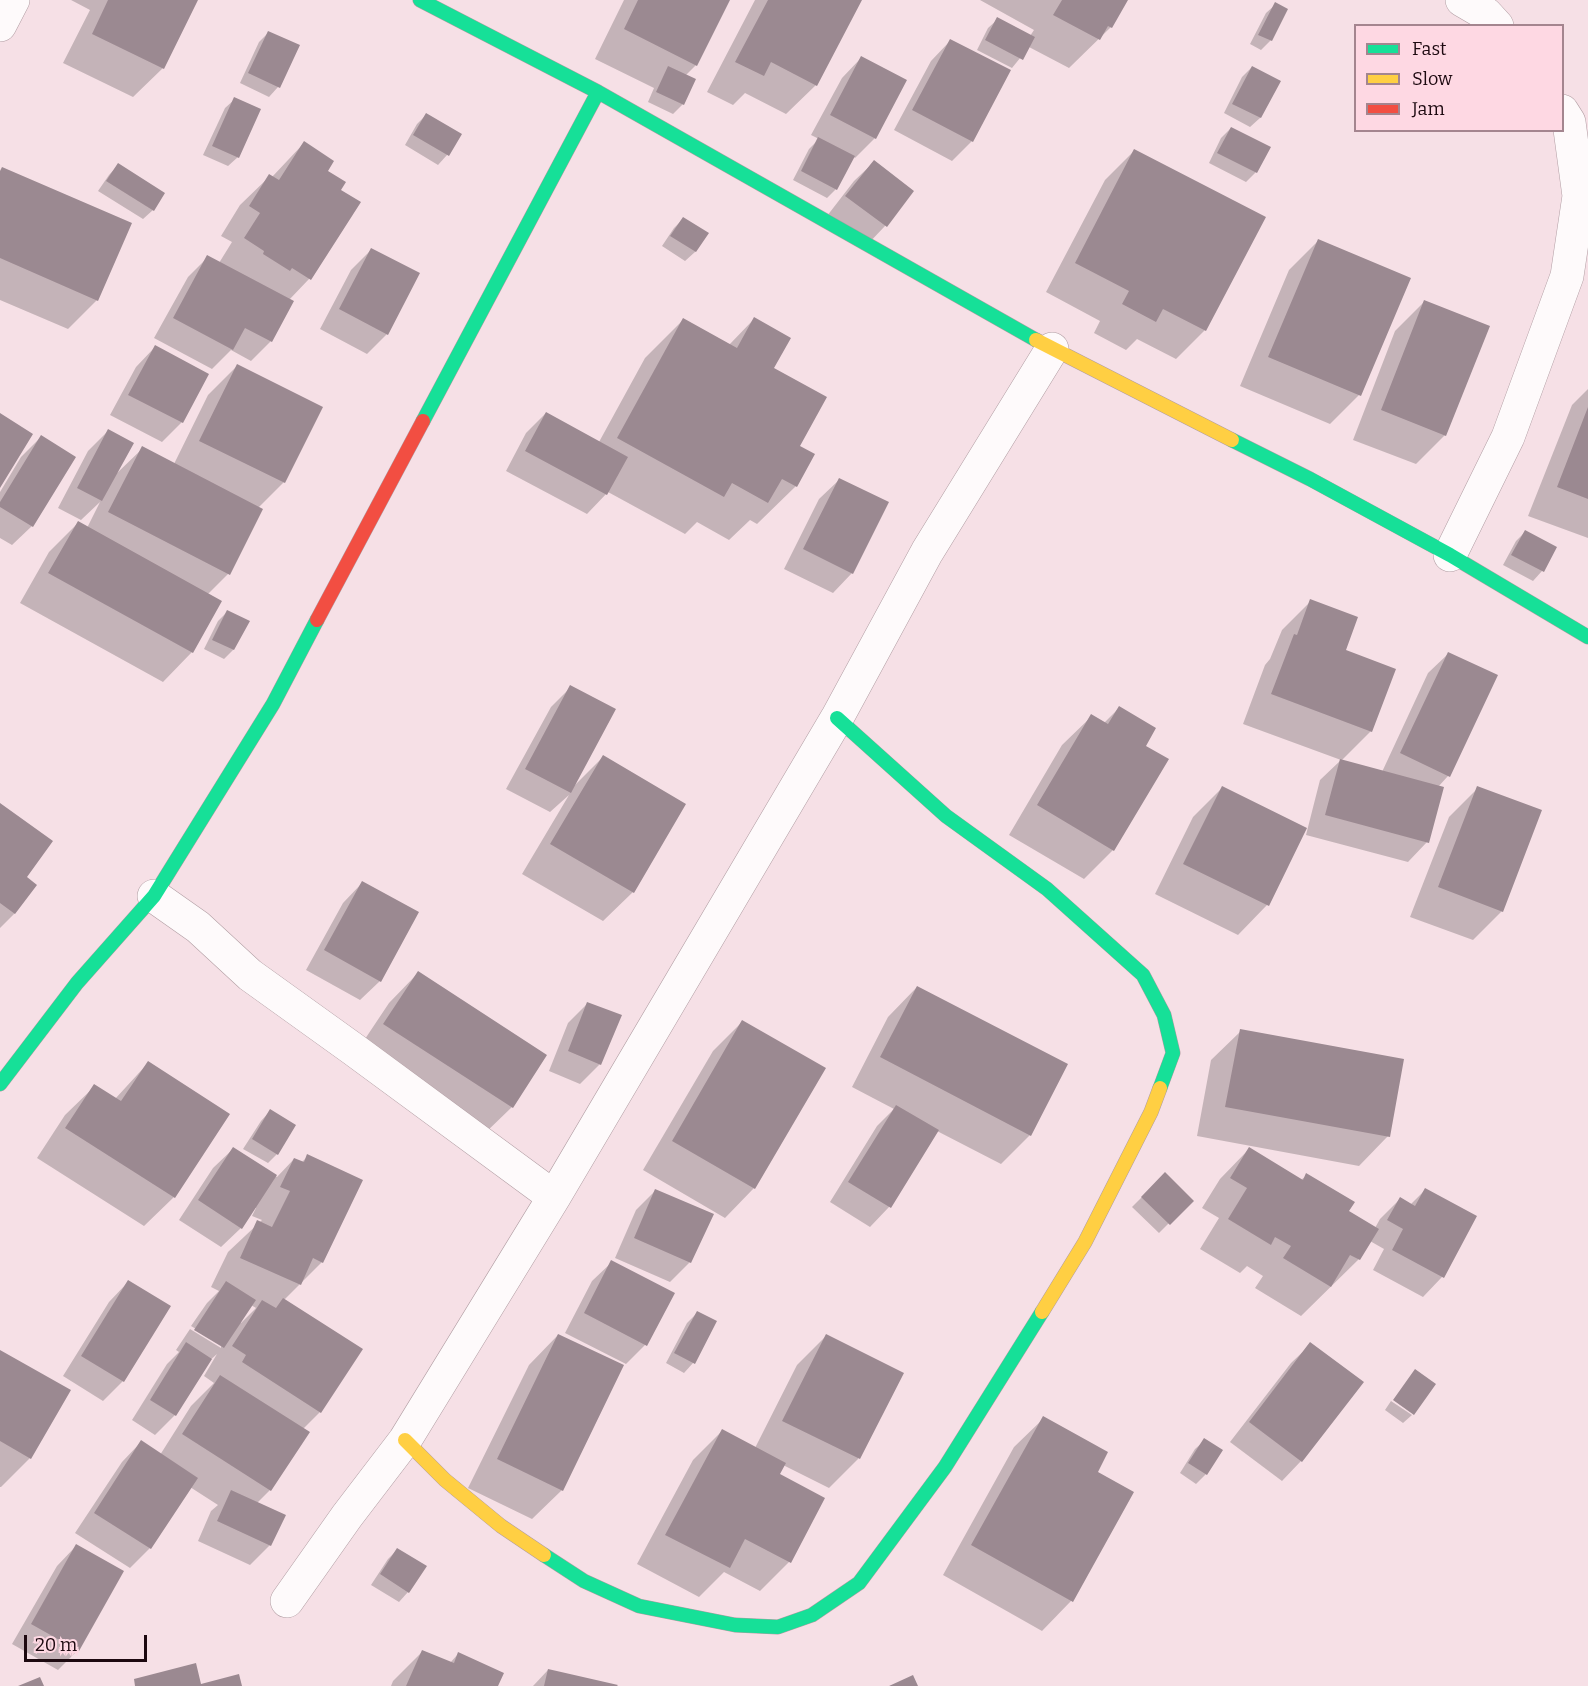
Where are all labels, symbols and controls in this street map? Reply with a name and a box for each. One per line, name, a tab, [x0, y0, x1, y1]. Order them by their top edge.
legend	[1354, 24, 1564, 132]
text: Fast	[1412, 38, 1447, 60]
text: Slow	[1412, 68, 1452, 90]
text: Jam	[1412, 98, 1445, 120]
scale bar	[27, 1623, 150, 1661]
text: 20 m	[35, 1634, 77, 1656]

